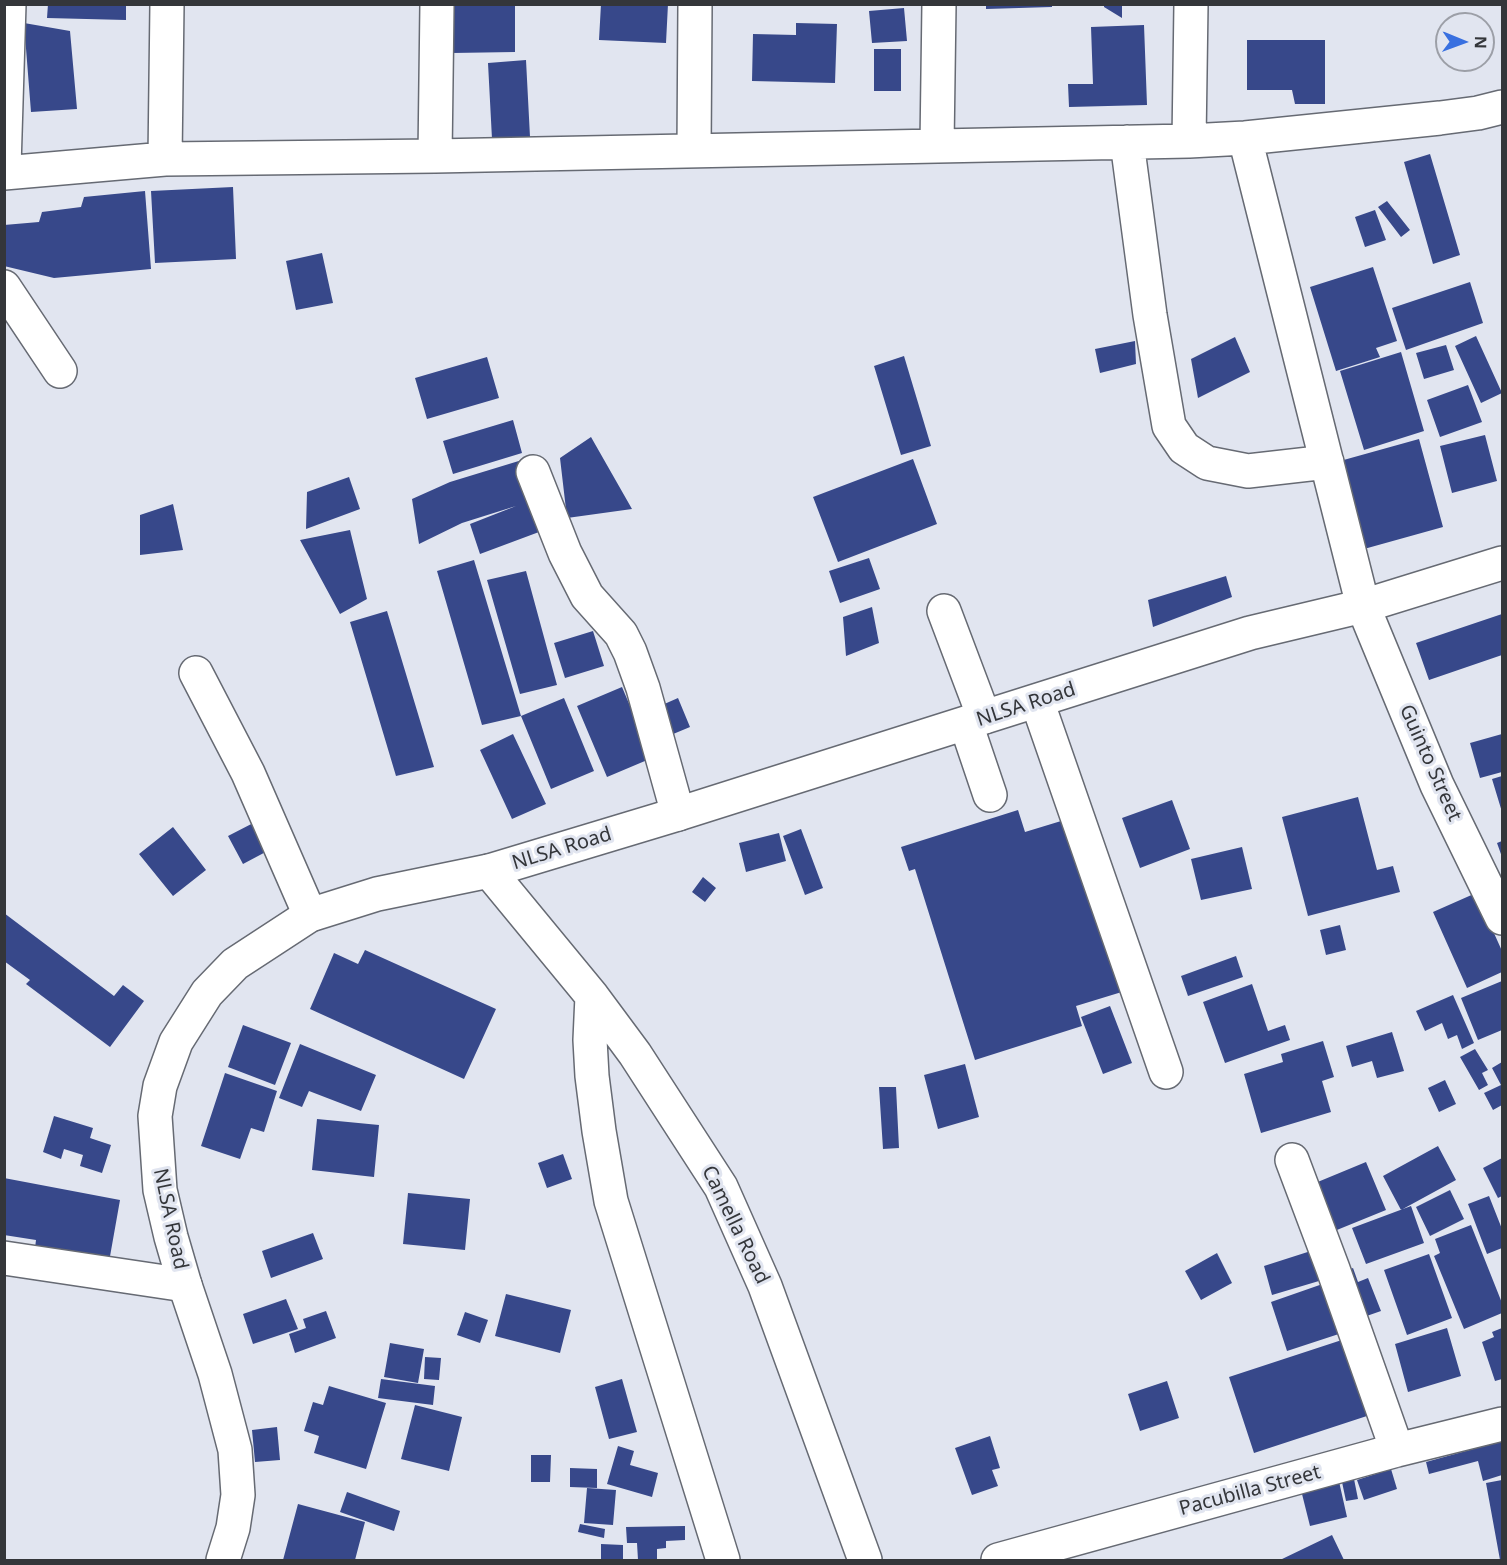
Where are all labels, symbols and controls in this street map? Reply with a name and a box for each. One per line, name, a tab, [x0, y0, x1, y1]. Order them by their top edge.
north arrow	[1435, 12, 1495, 72]
text: N	[1470, 36, 1492, 49]
street label: NLSA Road	[973, 678, 1079, 732]
street label: Guinto Street	[1394, 701, 1466, 825]
street label: NLSA Road	[509, 823, 615, 875]
street label: Camella Road	[696, 1162, 774, 1288]
street label: NLSA Road	[148, 1166, 192, 1272]
street label: Pacubilla Street	[1177, 1461, 1323, 1521]

